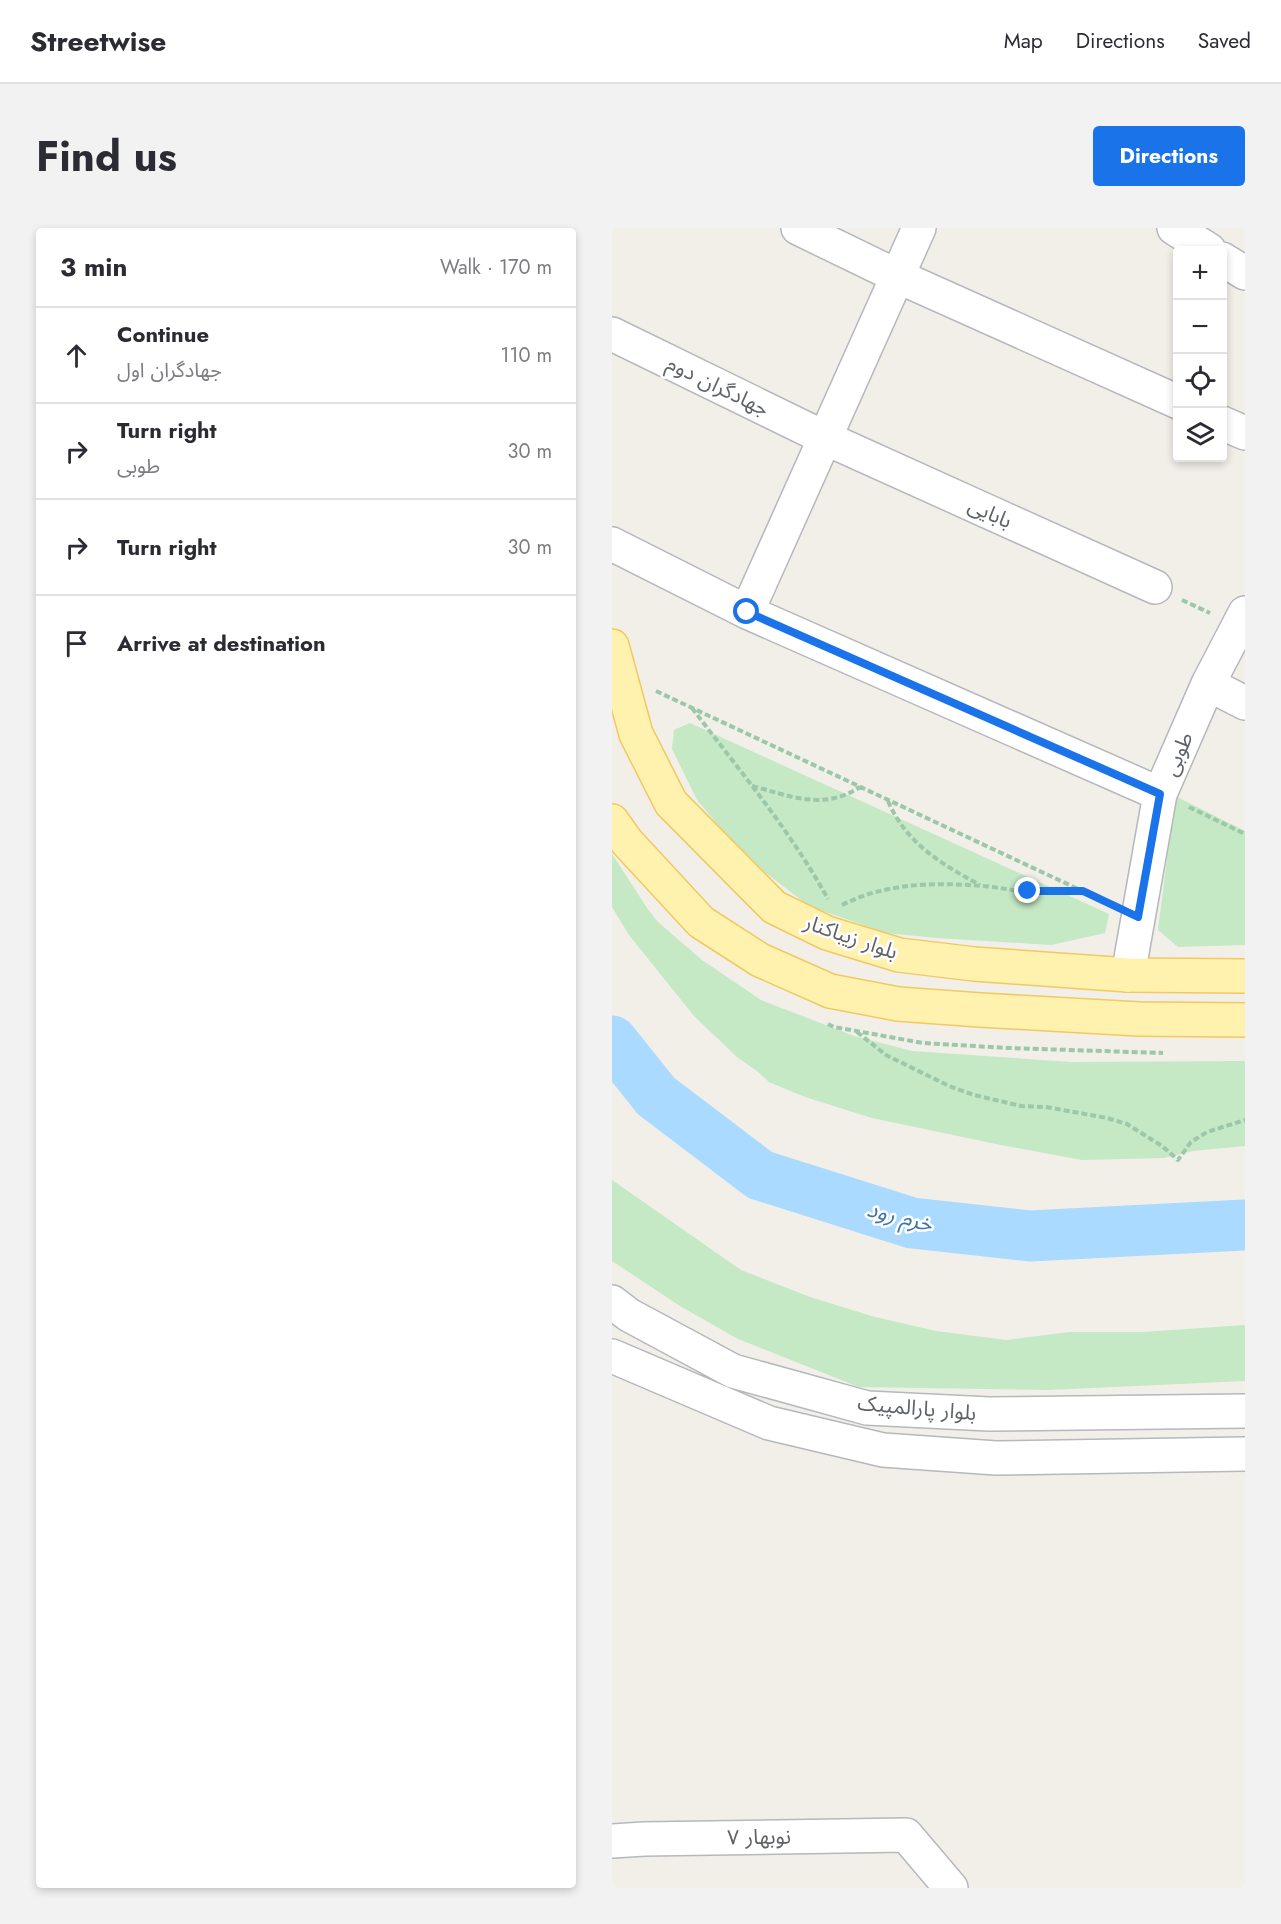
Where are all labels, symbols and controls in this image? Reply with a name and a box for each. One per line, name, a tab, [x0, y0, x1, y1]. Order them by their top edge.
text: Streetwise	[30, 21, 166, 62]
text: Map	[1004, 26, 1043, 56]
text: Directions	[1076, 26, 1165, 56]
text: Saved	[1198, 26, 1251, 56]
text: Find us	[36, 126, 177, 187]
button: Directions	[1093, 126, 1245, 186]
map controls	[1173, 246, 1227, 462]
button: +	[1173, 246, 1227, 300]
text: 3 min	[60, 248, 127, 286]
text: Walk · 170 m	[440, 253, 552, 282]
button: −	[1173, 300, 1227, 354]
text: Continue	[117, 318, 209, 350]
icon: ahead	[60, 339, 93, 372]
text: 110 m	[500, 341, 552, 370]
street label: جهادگران دوم	[661, 348, 774, 425]
button: locate	[1173, 354, 1227, 408]
text: جهادگران اول	[117, 356, 222, 385]
button: layers	[1173, 408, 1227, 462]
text: Turn right	[117, 414, 217, 446]
icon: right	[60, 435, 93, 468]
text: 30 m	[507, 437, 552, 466]
text: طوبی	[117, 452, 160, 481]
street label: بابایی	[963, 490, 1017, 536]
icon: right	[60, 531, 93, 564]
text: Turn right	[117, 531, 217, 563]
text: 30 m	[507, 533, 552, 562]
route start	[733, 598, 759, 624]
icon: arrive	[60, 627, 93, 660]
text: Arrive at destination	[117, 627, 326, 659]
street label: طوبی	[1155, 727, 1201, 781]
route end	[1014, 877, 1040, 903]
street label: بلوار زیباکنار	[799, 907, 902, 967]
water label: خرم رود	[864, 1192, 937, 1241]
street label: بلوار پارالمپیک	[856, 1388, 978, 1428]
street label: نوبهار ۷	[727, 1821, 791, 1853]

